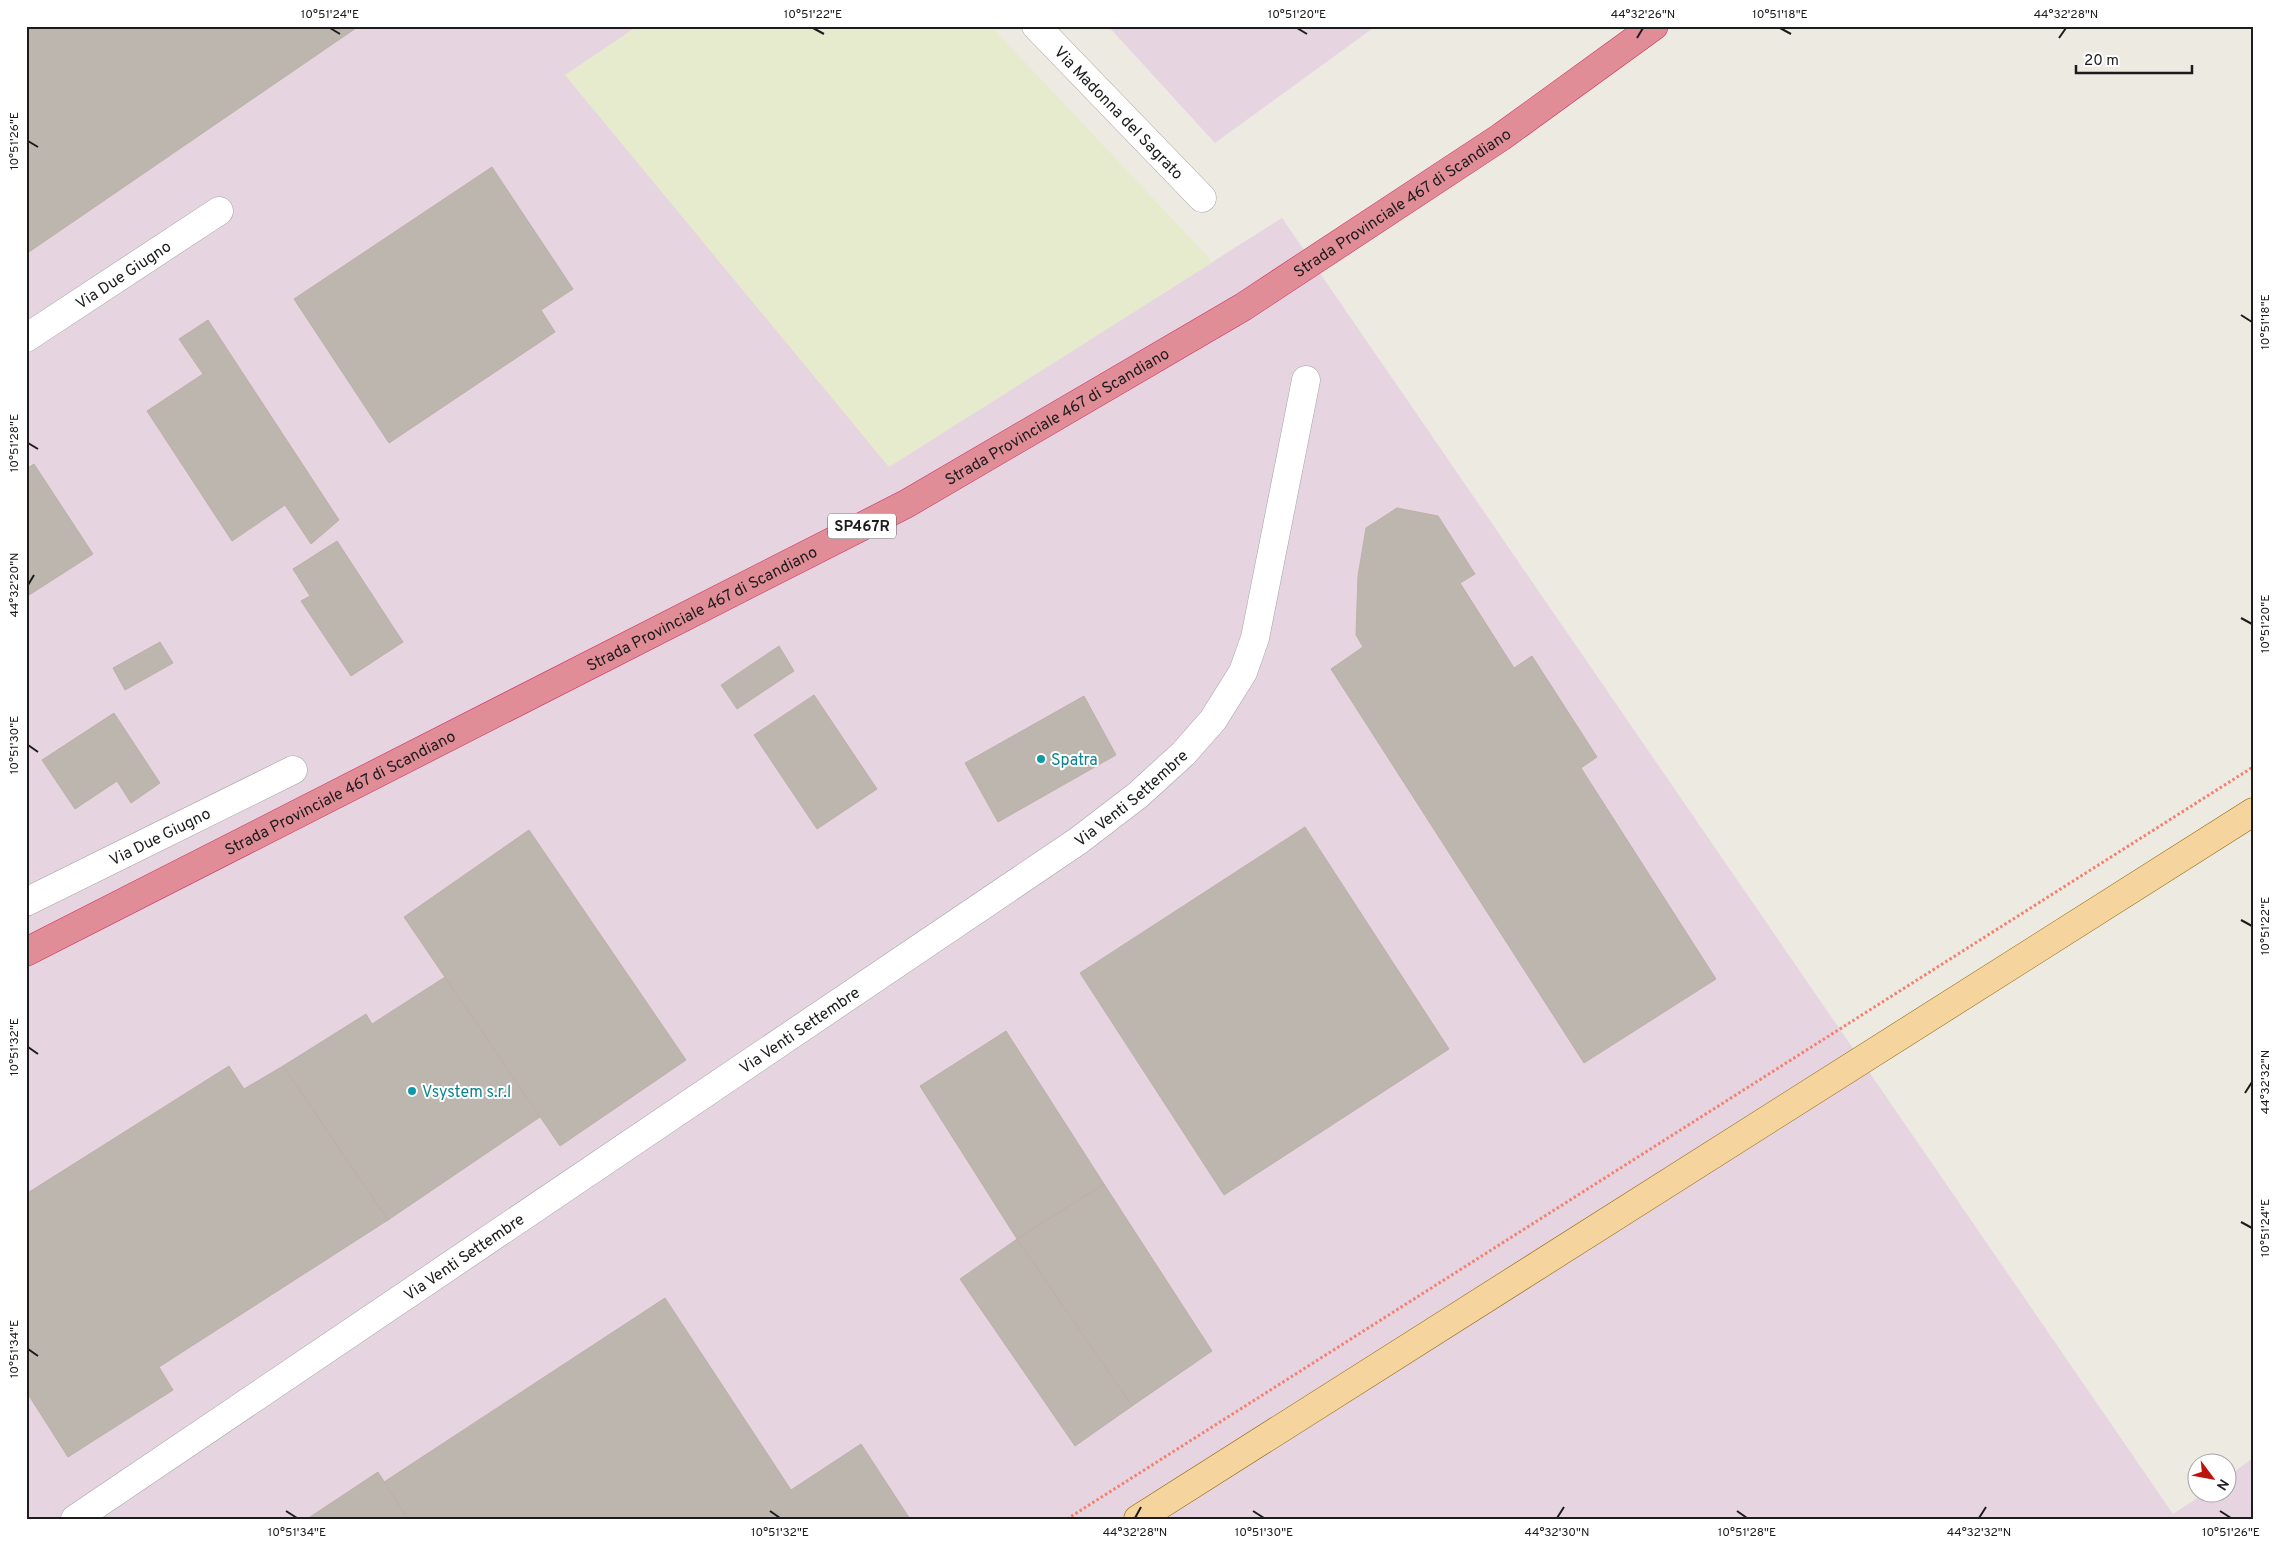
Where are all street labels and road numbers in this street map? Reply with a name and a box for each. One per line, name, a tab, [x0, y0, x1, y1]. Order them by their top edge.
street label: Via Madonna del Sagrato	[1049, 43, 1187, 185]
street label: Strada Provinciale 467 di Scandiano	[1290, 125, 1516, 283]
street label: Via Due Giugno	[72, 237, 176, 315]
street label: Strada Provinciale 467 di Scandiano	[942, 344, 1173, 491]
road number: SP467R	[828, 514, 896, 538]
street label: Strada Provinciale 467 di Scandiano	[584, 543, 821, 677]
street label: Strada Provinciale 467 di Scandiano	[222, 727, 459, 861]
street label: Via Venti Settembre	[1071, 746, 1193, 852]
street label: Via Due Giugno	[107, 804, 214, 871]
street label: Via Venti Settembre	[736, 983, 864, 1079]
street label: Via Venti Settembre	[401, 1210, 529, 1306]

